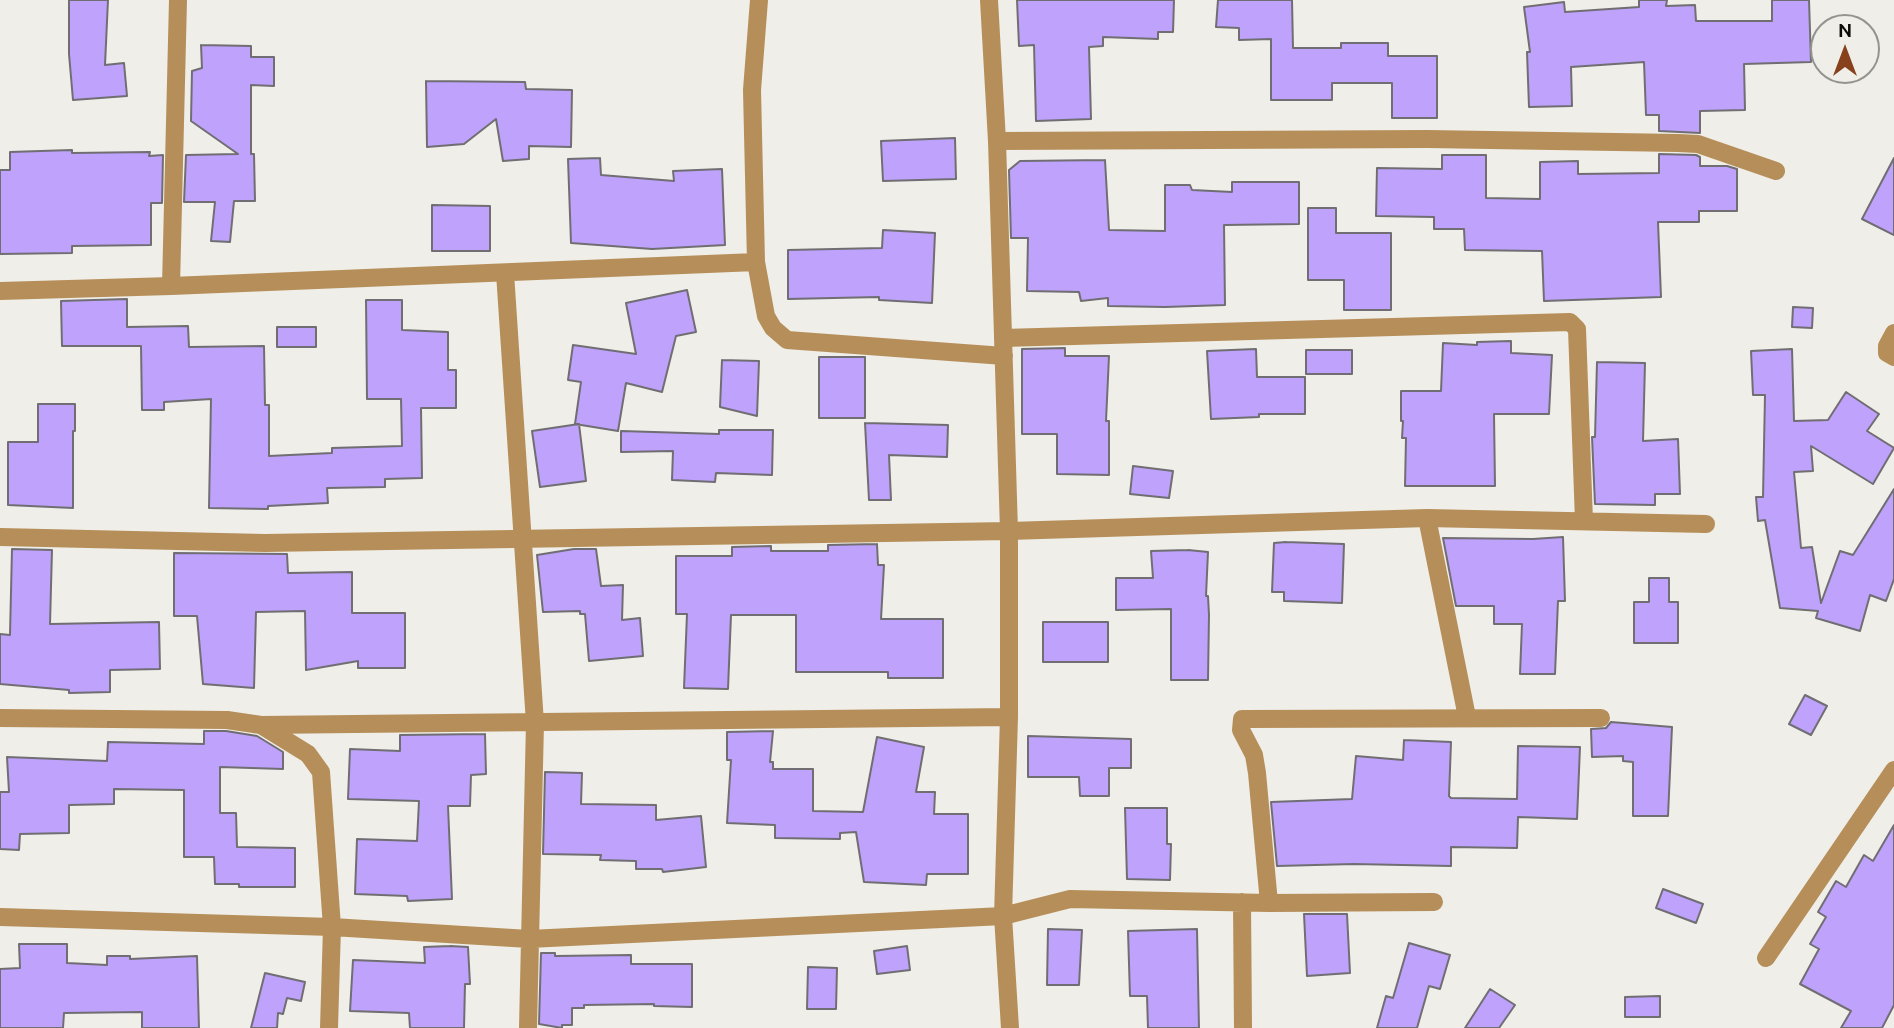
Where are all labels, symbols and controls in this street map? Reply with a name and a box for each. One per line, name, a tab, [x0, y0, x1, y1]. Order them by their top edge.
north arrow	[1810, 14, 1880, 84]
text: N	[1838, 19, 1852, 41]

